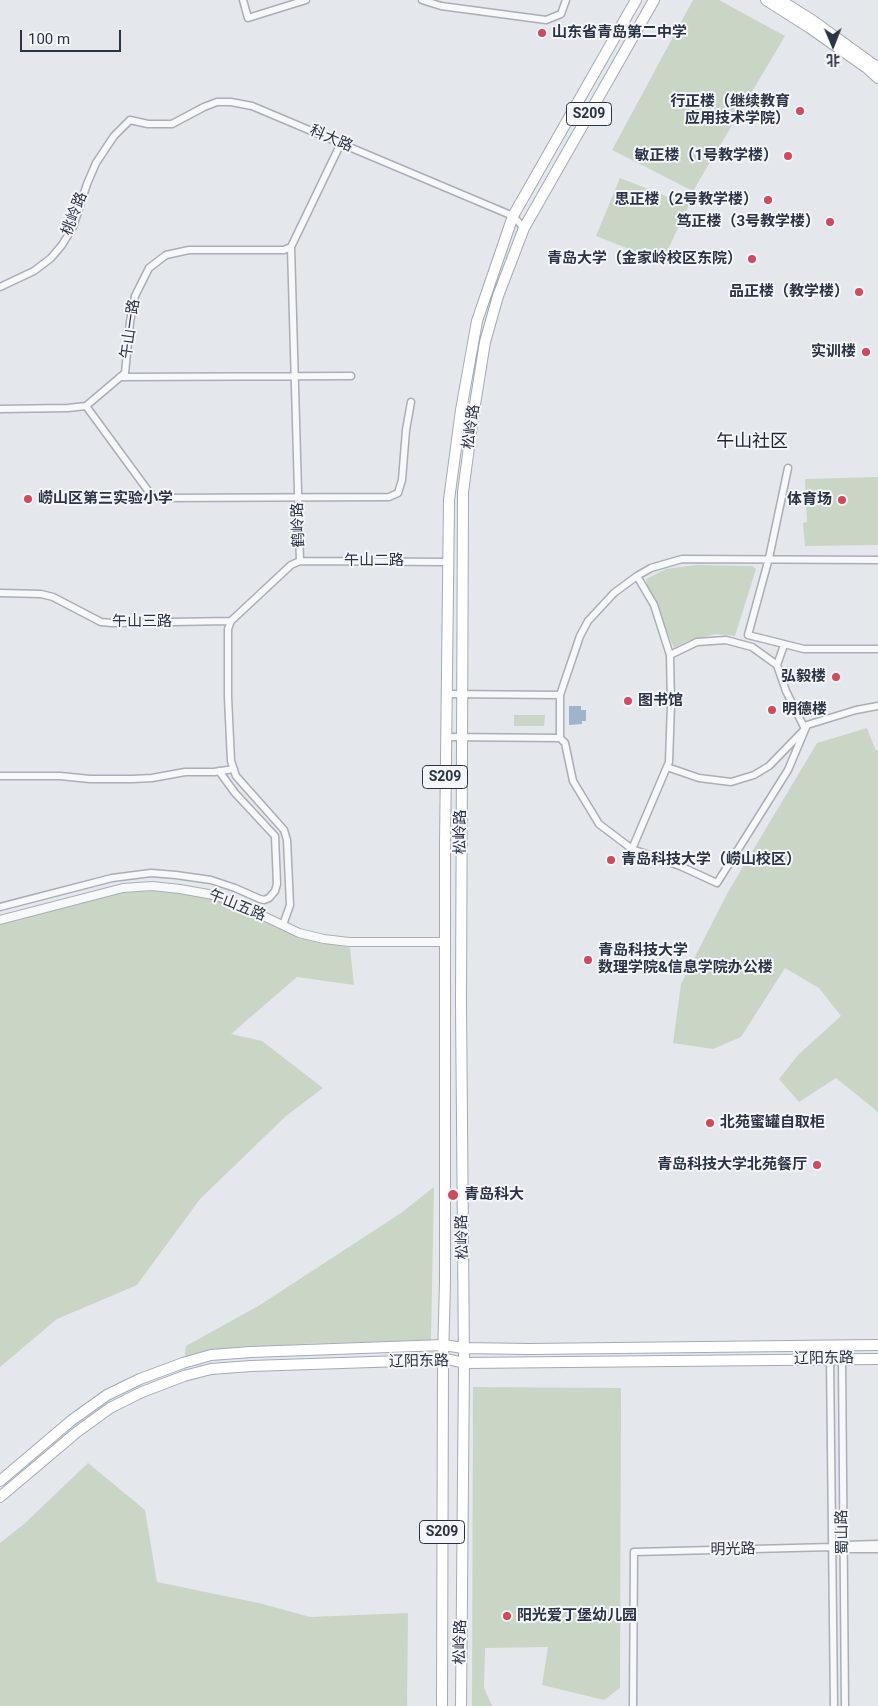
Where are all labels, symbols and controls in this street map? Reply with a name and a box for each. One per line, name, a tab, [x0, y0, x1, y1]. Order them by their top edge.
scale bar	[22, 20, 124, 52]
north arrow	[808, 20, 858, 70]
place label: 山东省青岛第二中学	[552, 24, 687, 42]
marker: 山东省青岛第二中学	[536, 27, 548, 39]
text: 100 m	[28, 30, 70, 48]
text: 北	[826, 52, 840, 68]
place label: 行正楼（继续教育 应用技术学院）	[670, 93, 790, 128]
road number: S209	[566, 102, 612, 126]
marker: 行正楼（继续教育 应用技术学院）	[794, 105, 806, 117]
street label: 科大路	[307, 122, 355, 156]
place label: 敏正楼（1号教学楼）	[634, 147, 778, 165]
marker: 敏正楼（1号教学楼）	[782, 150, 794, 162]
street label: 桃岭路	[59, 190, 91, 238]
place label: 思正楼（2号教学楼）	[614, 191, 758, 209]
marker: 思正楼（2号教学楼）	[762, 194, 774, 206]
place label: 笃正楼（3号教学楼）	[676, 213, 820, 231]
marker: 笃正楼（3号教学楼）	[824, 216, 836, 228]
place label: 青岛大学（金家岭校区东院）	[547, 250, 742, 268]
marker: 青岛大学（金家岭校区东院）	[746, 253, 758, 265]
place label: 品正楼（教学楼）	[729, 283, 849, 301]
marker: 品正楼（教学楼）	[853, 286, 865, 298]
street label: 午山一路	[118, 298, 144, 360]
place label: 实训楼	[811, 343, 856, 361]
marker: 实训楼	[860, 346, 872, 358]
street label: 松岭路	[460, 403, 484, 451]
district label: 午山社区	[716, 431, 788, 453]
place label: 崂山区第三实验小学	[38, 490, 173, 508]
place label: 体育场	[787, 491, 832, 509]
marker: 崂山区第三实验小学	[22, 493, 34, 505]
marker: 体育场	[836, 494, 848, 506]
street label: 鹤岭路	[289, 502, 309, 548]
street label: 午山二路	[344, 552, 404, 570]
street label: 午山三路	[112, 613, 172, 631]
place label: 弘毅楼	[781, 668, 826, 686]
marker: 弘毅楼	[830, 671, 842, 683]
place label: 图书馆	[638, 692, 683, 710]
marker: 图书馆	[622, 695, 634, 707]
place label: 明德楼	[782, 701, 827, 719]
marker: 明德楼	[766, 704, 778, 716]
road number: S209	[422, 766, 468, 789]
street label: 松岭路	[452, 810, 470, 854]
place label: 青岛科技大学（崂山校区）	[621, 851, 801, 869]
marker: 青岛科技大学（崂山校区）	[605, 854, 617, 866]
street label: 午山五路	[206, 886, 268, 926]
place label: 青岛科技大学 数理学院&信息学院办公楼	[598, 942, 773, 977]
marker: 青岛科技大学 数理学院&信息学院办公楼	[582, 954, 594, 966]
place label: 北苑蜜罐自取柜	[720, 1114, 825, 1132]
marker: 北苑蜜罐自取柜	[704, 1117, 716, 1129]
place label: 青岛科技大学北苑餐厅	[657, 1156, 807, 1174]
marker: 青岛科技大学北苑餐厅	[811, 1159, 823, 1171]
place label: 青岛科大	[464, 1186, 524, 1204]
marker: 青岛科大	[446, 1188, 460, 1202]
street label: 松岭路	[454, 1214, 472, 1260]
street label: 辽阳东路	[794, 1349, 854, 1369]
street label: 辽阳东路	[389, 1352, 449, 1372]
street label: 蜀山路	[834, 1509, 852, 1555]
road number: S209	[420, 1520, 464, 1544]
street label: 明光路	[710, 1541, 756, 1559]
place label: 阳光爱丁堡幼儿园	[517, 1607, 637, 1625]
marker: 阳光爱丁堡幼儿园	[501, 1610, 513, 1622]
street label: 松岭路	[452, 1619, 470, 1665]

